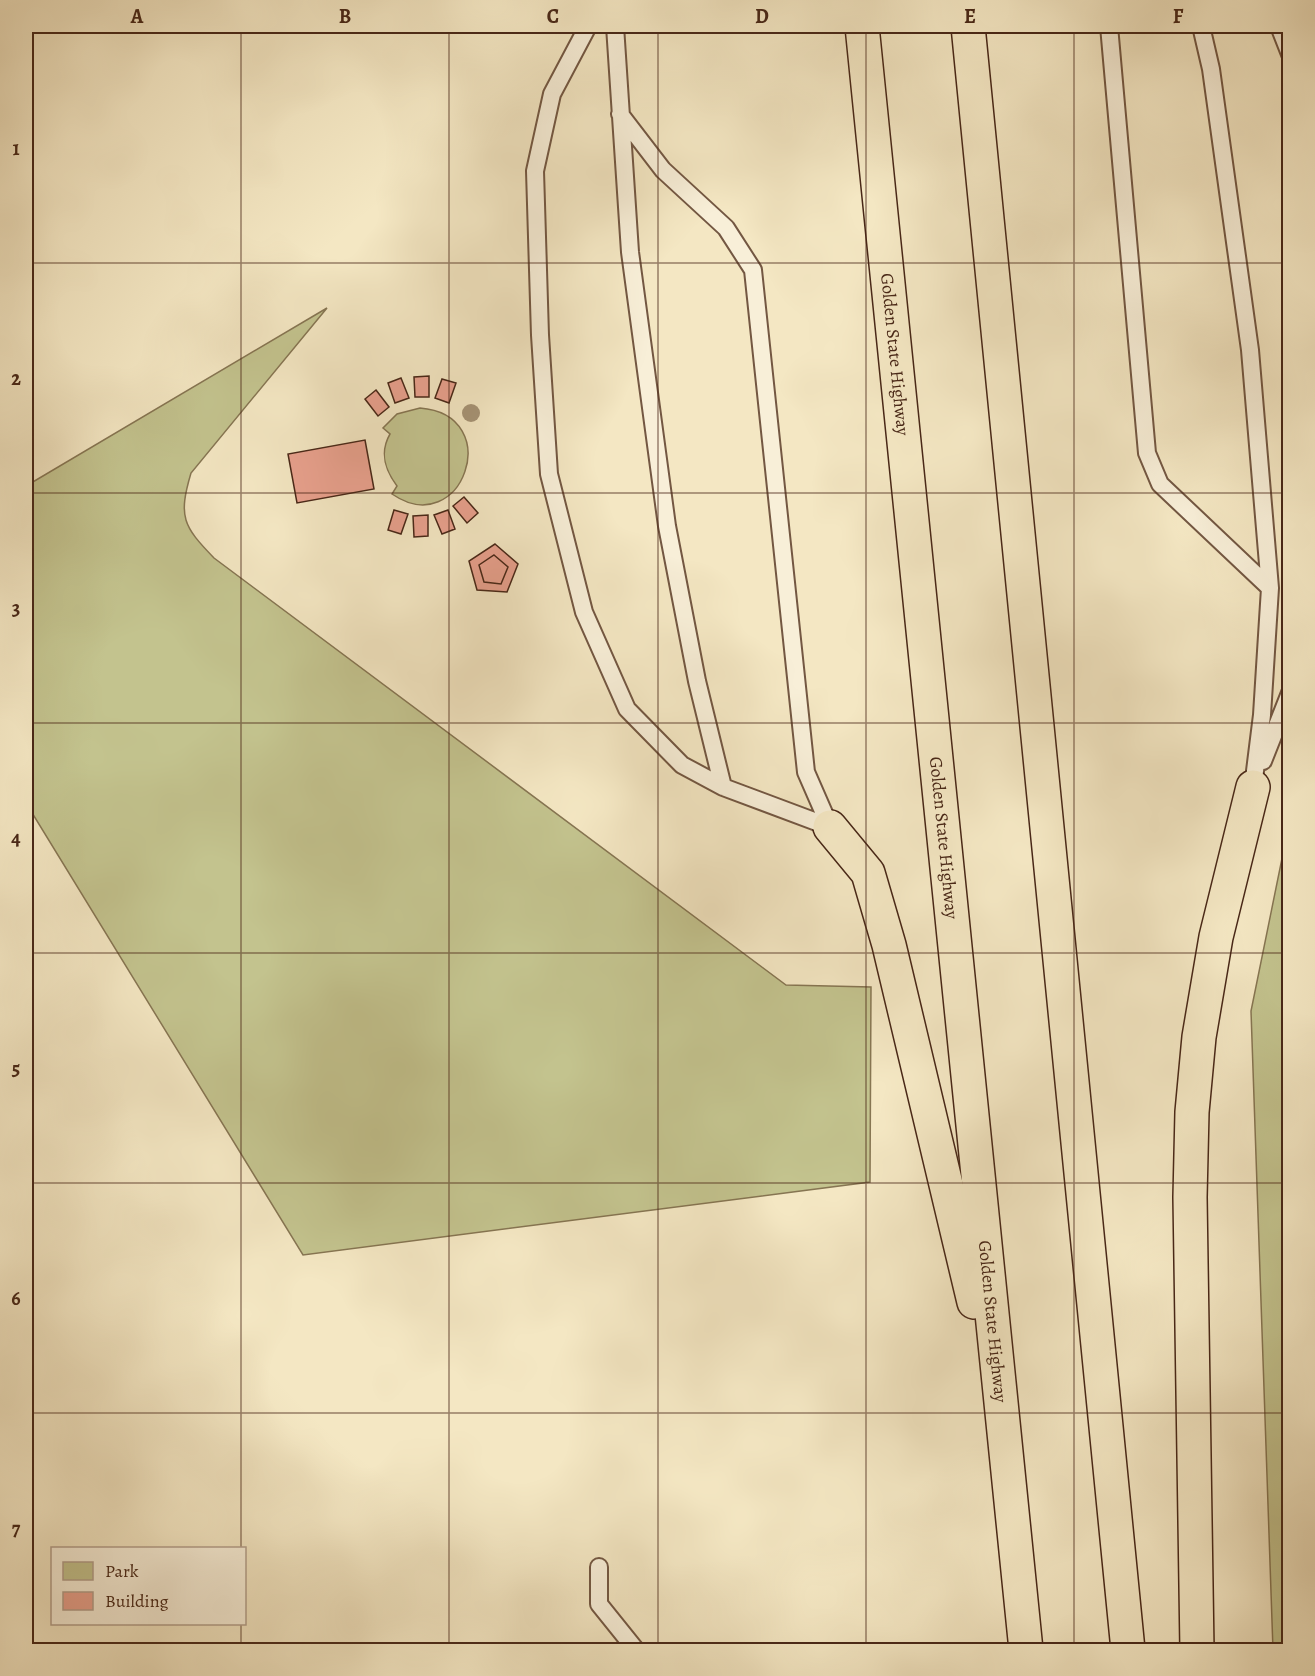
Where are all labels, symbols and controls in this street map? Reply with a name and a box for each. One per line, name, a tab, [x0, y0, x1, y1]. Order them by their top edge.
text: A	[130, 3, 144, 30]
text: B	[339, 3, 351, 30]
text: C	[547, 3, 559, 30]
text: D	[755, 3, 769, 30]
text: E	[964, 3, 976, 30]
text: F	[1173, 3, 1184, 30]
text: 1	[12, 135, 20, 162]
street label: Golden State Highway	[875, 272, 915, 438]
text: 2	[11, 365, 21, 392]
text: 3	[12, 595, 20, 622]
street label: Golden State Highway	[924, 756, 964, 921]
text: 4	[11, 825, 21, 852]
text: 5	[12, 1055, 20, 1082]
street label: Golden State Highway	[973, 1239, 1013, 1405]
text: 6	[11, 1285, 21, 1312]
text: 7	[12, 1515, 21, 1542]
legend	[51, 1547, 246, 1625]
text: Park	[105, 1559, 139, 1583]
text: Building	[105, 1589, 169, 1613]

